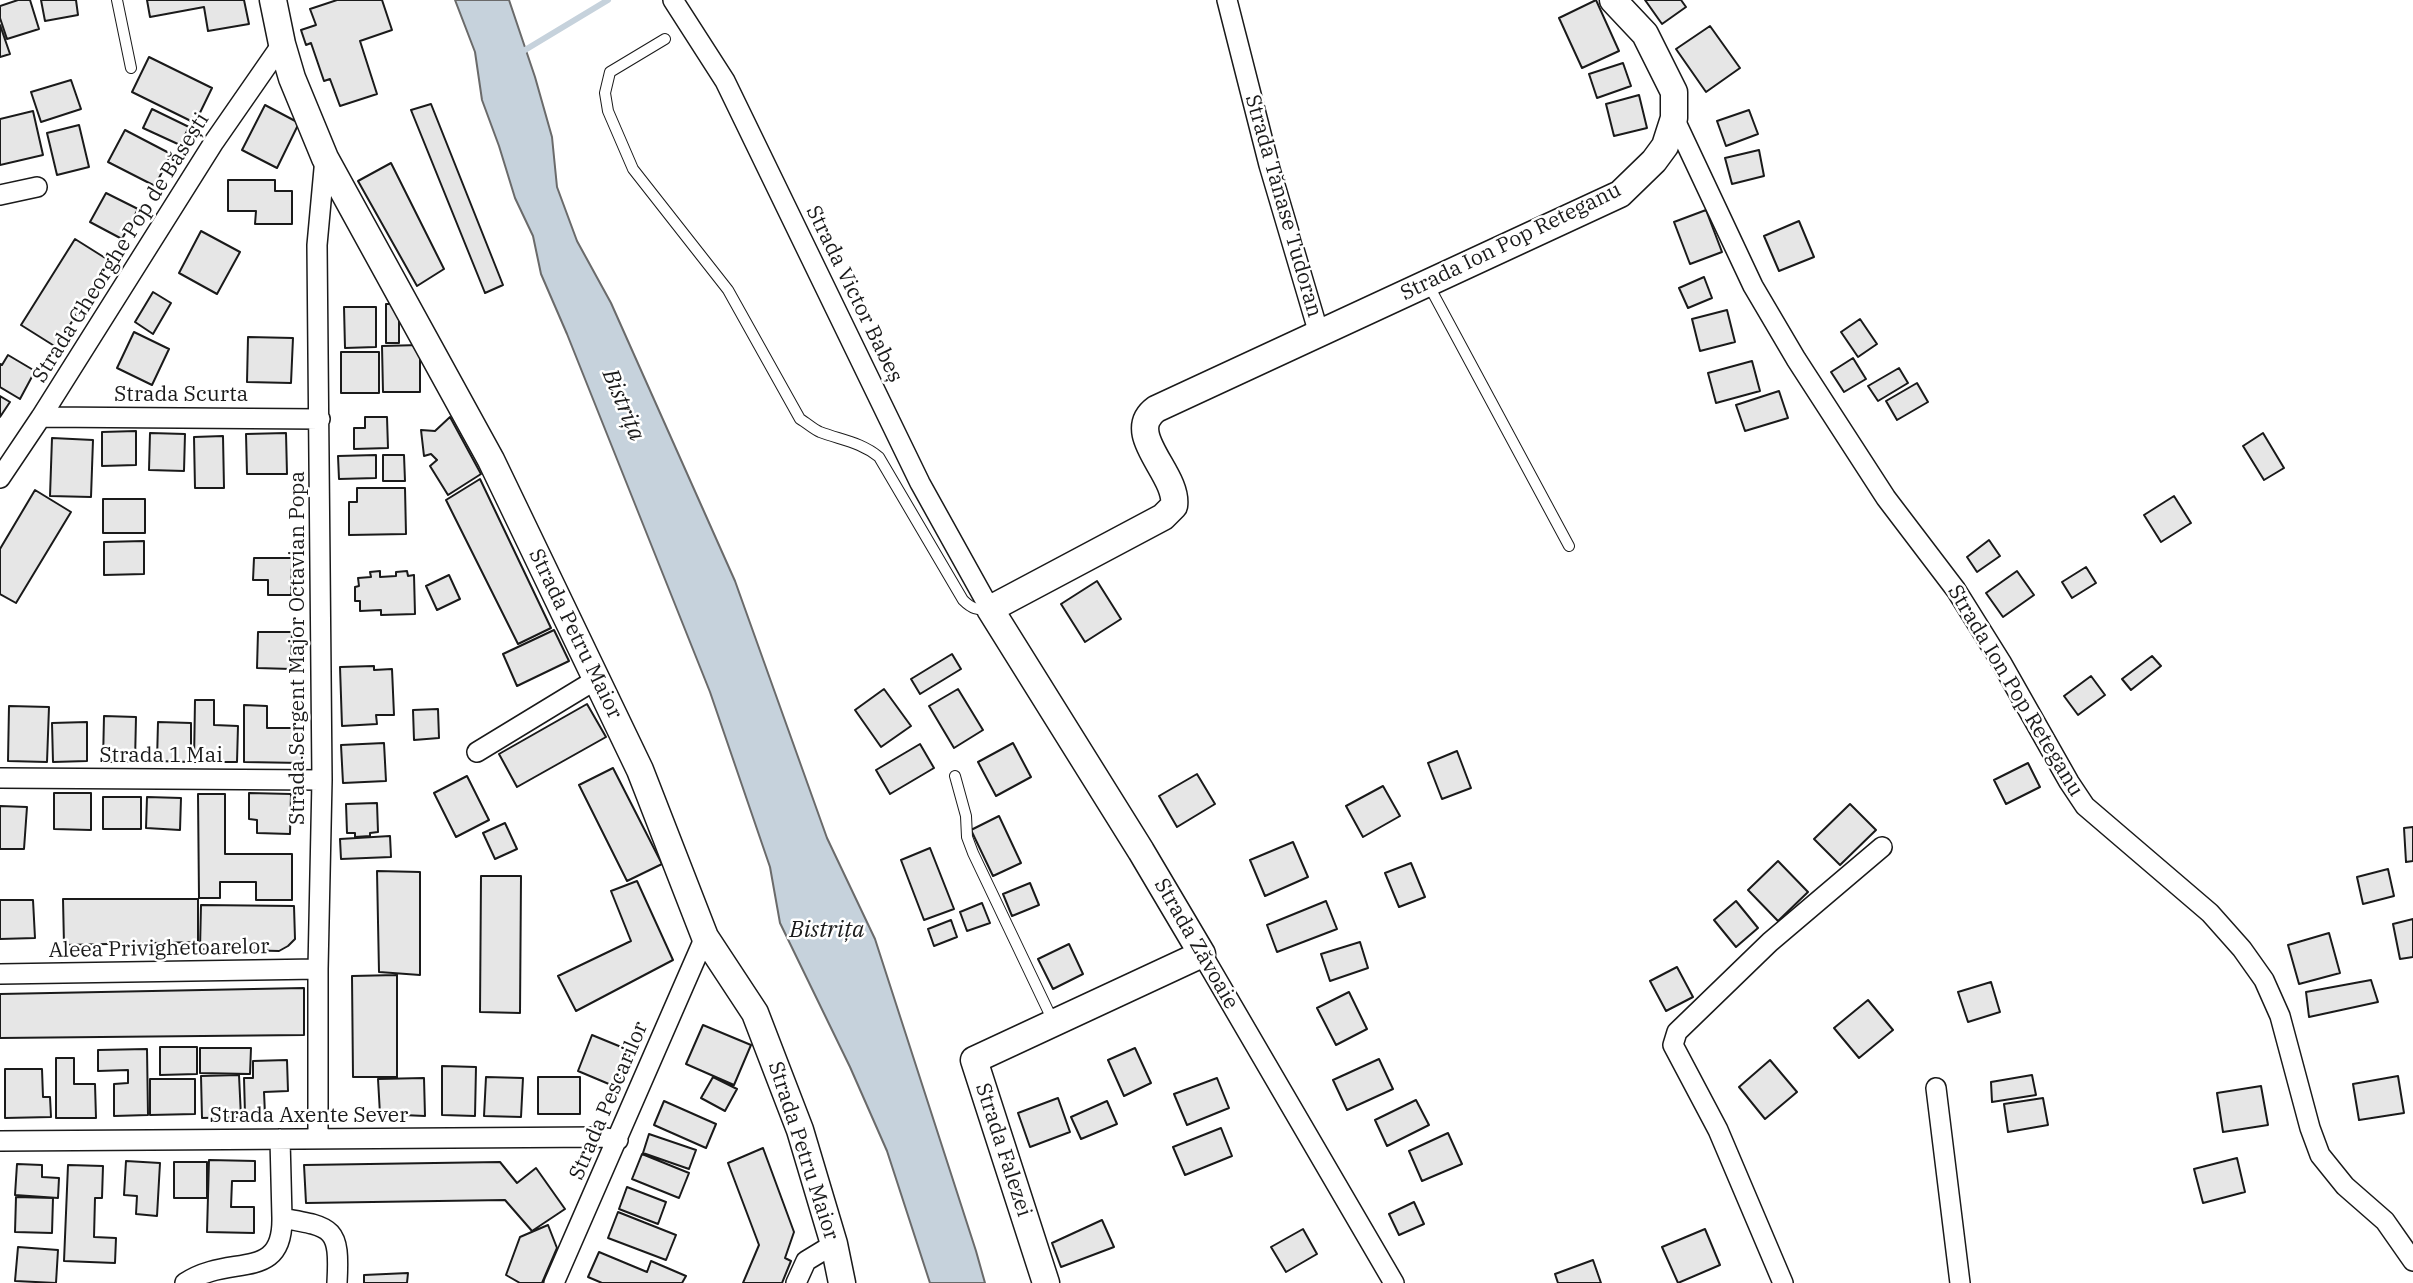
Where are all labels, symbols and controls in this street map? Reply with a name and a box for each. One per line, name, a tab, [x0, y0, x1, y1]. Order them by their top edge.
street label: Strada Tănase Tudoran	[1239, 92, 1327, 320]
street label: Strada Gheorghe Pop de Băsești	[27, 108, 215, 388]
street label: Strada Ion Pop Reteganu	[1397, 178, 1625, 306]
street label: Strada Victor Babeș	[800, 201, 908, 387]
water label: Bistrița	[596, 365, 650, 445]
street label: Strada Scurta	[114, 382, 248, 408]
street label: Strada Sergent Major Octavian Popa	[285, 471, 311, 825]
street label: Strada Petru Maior	[523, 545, 627, 723]
street label: Strada Ion Pop Reteganu	[1942, 581, 2088, 801]
street label: Strada 1 Mai	[99, 743, 223, 769]
street label: Strada Zăvoaie	[1148, 874, 1244, 1014]
water label: Bistrița	[789, 916, 865, 944]
street label: Aleea Privighetoarelor	[48, 934, 270, 964]
street label: Strada Pescarilor	[564, 1018, 654, 1184]
street label: Strada Petru Maior	[762, 1059, 844, 1243]
street label: Strada Falezei	[970, 1080, 1036, 1220]
street label: Strada Axente Sever	[210, 1103, 408, 1129]

